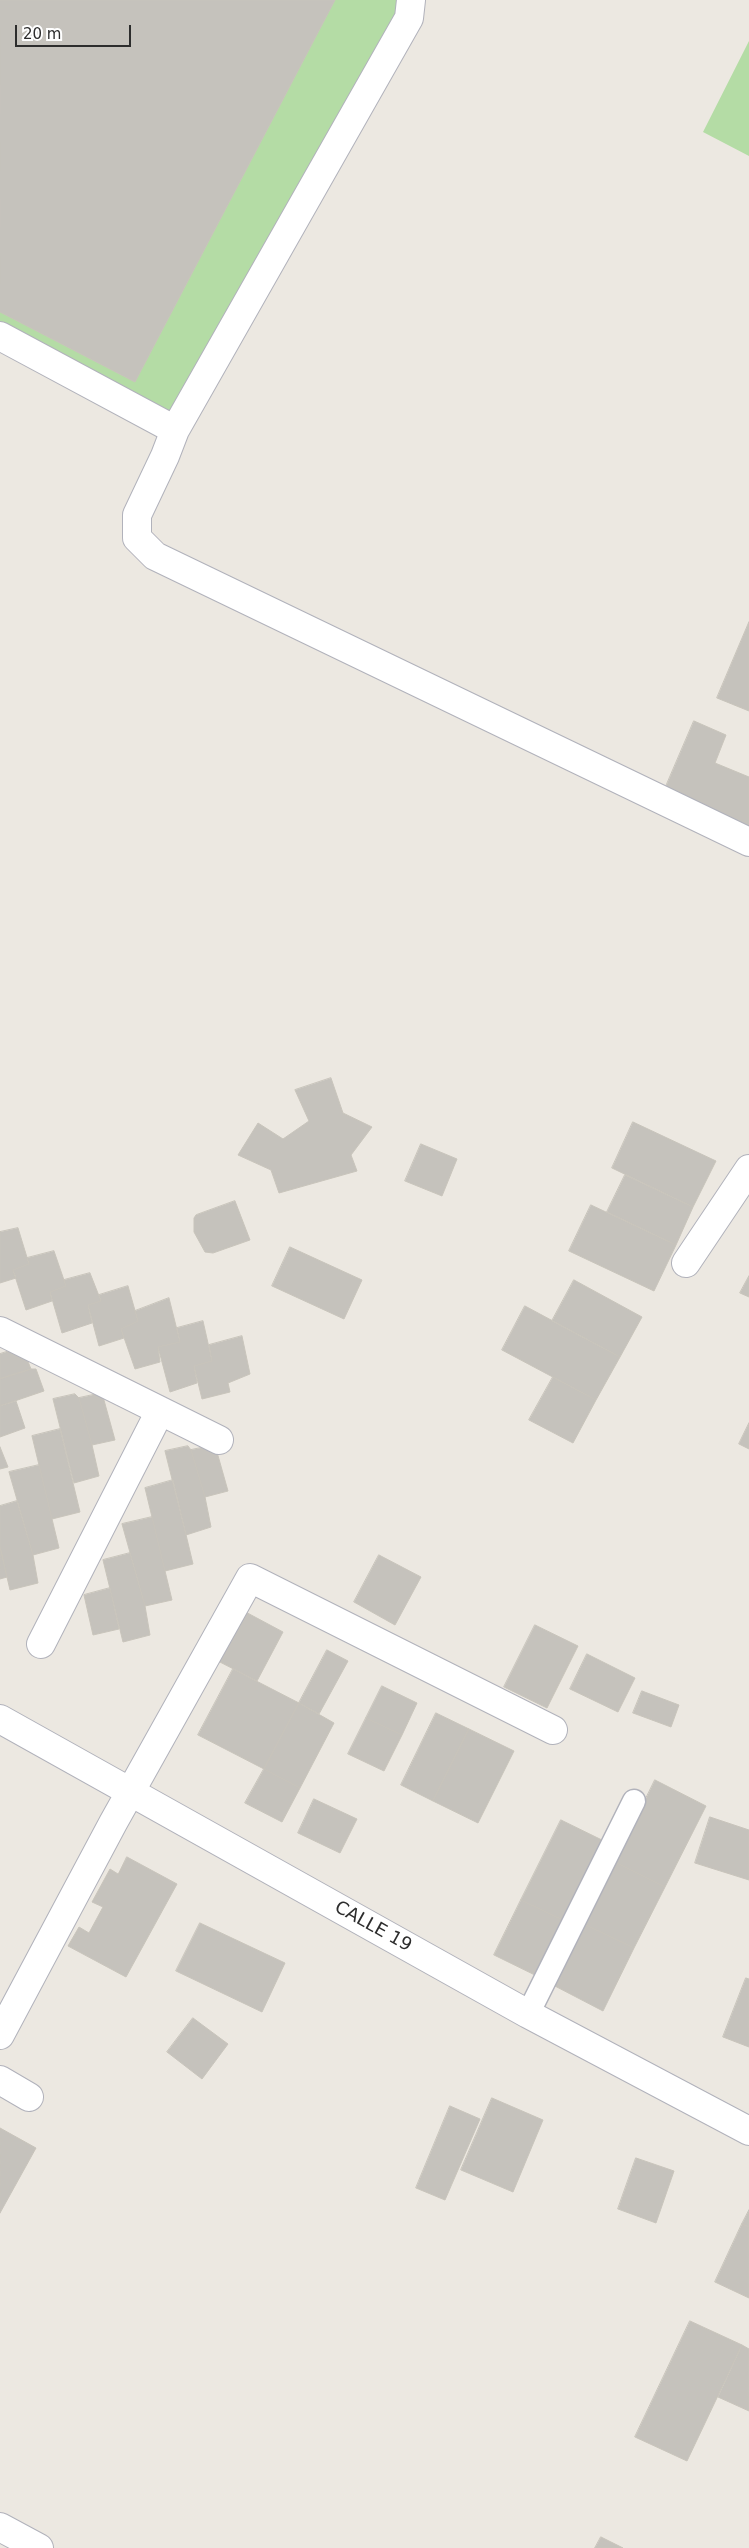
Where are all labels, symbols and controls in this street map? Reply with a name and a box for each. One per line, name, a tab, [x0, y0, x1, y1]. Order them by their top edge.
scale bar	[18, 15, 134, 47]
text: 20 m	[23, 25, 61, 43]
street label: CALLE 19	[331, 1897, 415, 1957]

